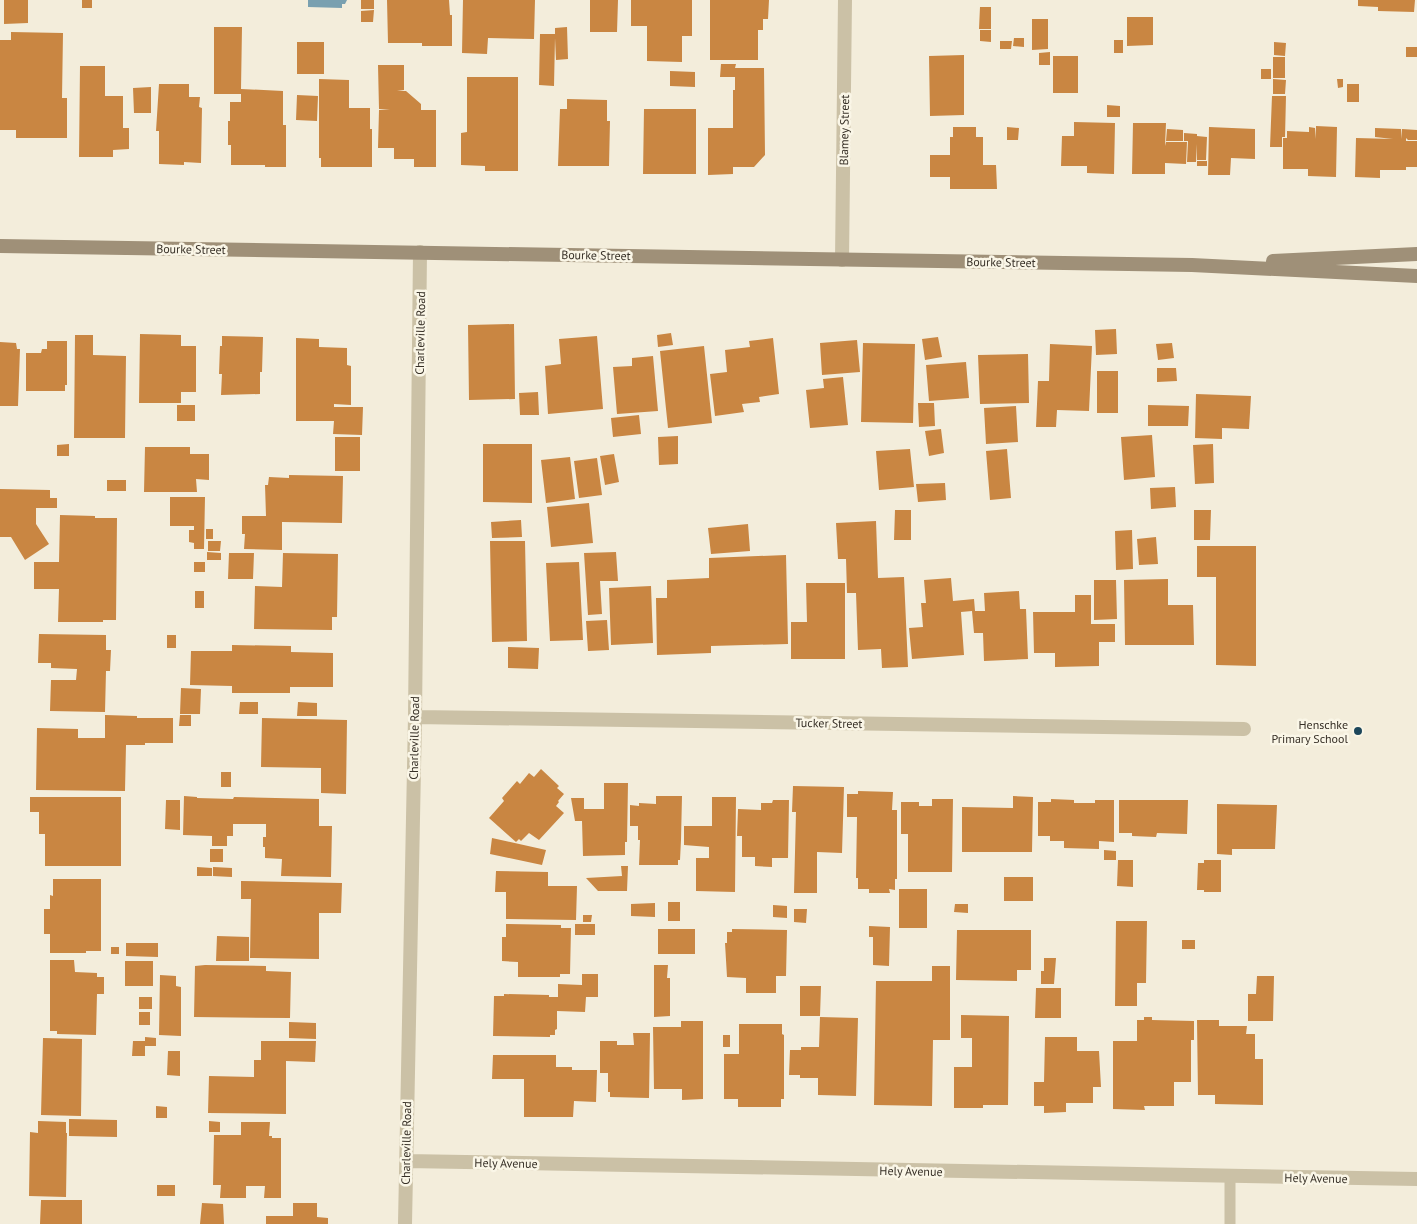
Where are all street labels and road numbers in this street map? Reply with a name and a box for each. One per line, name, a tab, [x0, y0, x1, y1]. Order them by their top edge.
street label: Blamey Street	[836, 94, 852, 166]
street label: Bourke Street	[156, 241, 226, 257]
street label: Bourke Street	[561, 247, 631, 263]
street label: Bourke Street	[966, 254, 1036, 270]
street label: Charleville Road	[412, 291, 428, 375]
street label: Charleville Road	[406, 696, 422, 780]
street label: Tucker Street	[795, 715, 863, 731]
street label: Charleville Road	[398, 1101, 414, 1185]
street label: Hely Avenue	[474, 1155, 538, 1171]
street label: Hely Avenue	[879, 1163, 943, 1179]
street label: Hely Avenue	[1284, 1170, 1348, 1186]

